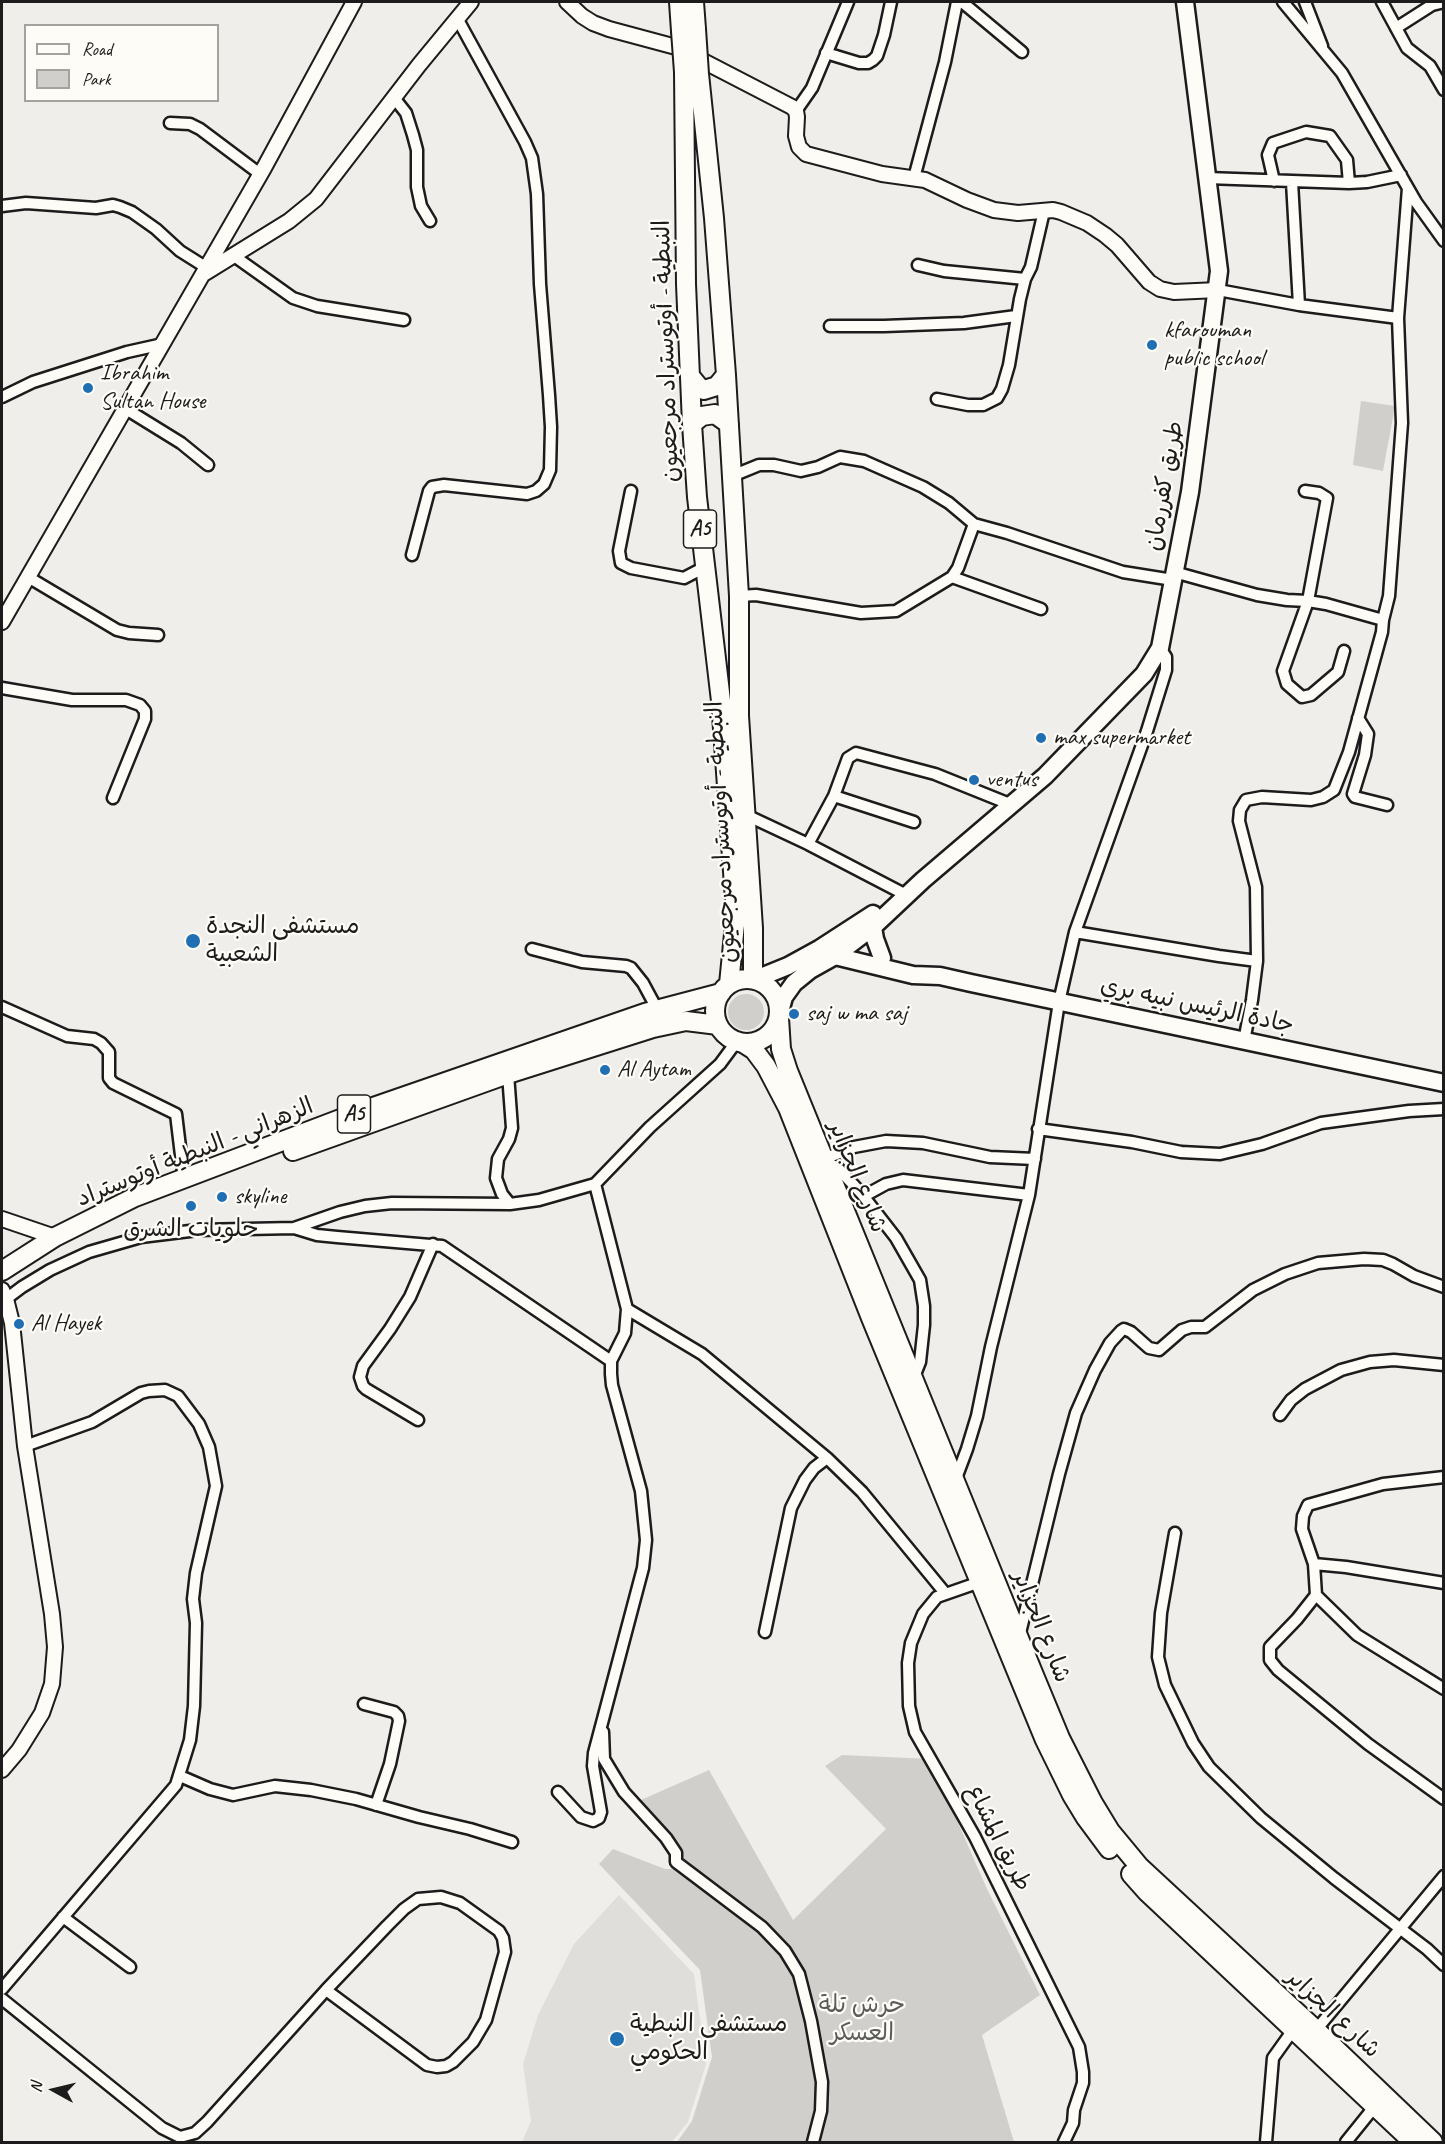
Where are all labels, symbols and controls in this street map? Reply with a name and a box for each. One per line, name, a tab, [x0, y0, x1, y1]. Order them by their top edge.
legend	[24, 24, 219, 102]
text: Road	[82, 38, 112, 60]
text: Park	[82, 68, 111, 90]
street label: النبطية - أوتوستراد مرجعيون	[648, 219, 686, 483]
place label: kfarouman public school	[1164, 317, 1264, 373]
marker: kfarouman public school	[1145, 338, 1159, 352]
place label: Ibrahim Sultan House	[100, 360, 205, 416]
marker: Ibrahim Sultan House	[81, 381, 95, 395]
street label: طريق كفررمان	[1139, 419, 1191, 553]
road number: A5	[684, 510, 716, 548]
street label: النبطية - أوتوستراد مرجعيون	[701, 700, 743, 964]
place label: max supermarket	[1053, 724, 1190, 752]
marker: max supermarket	[1034, 731, 1048, 745]
place label: ventus	[986, 766, 1038, 794]
marker: ventus	[967, 773, 981, 787]
place label: مستشفى النجدة الشعبية	[206, 913, 359, 969]
marker: مستشفى النجدة الشعبية	[184, 932, 202, 950]
street label: جادة الرئيس نبيه بري	[1098, 971, 1296, 1041]
place label: saj w ma saj	[806, 1000, 907, 1028]
marker: saj w ma saj	[787, 1007, 801, 1021]
place label: Al Aytam	[617, 1056, 691, 1084]
marker: Al Aytam	[598, 1063, 612, 1077]
street label: الزهراني - النبطية أوتوستراد	[72, 1092, 318, 1214]
road number: A5	[338, 1095, 370, 1133]
street label: شارع الجزاير	[822, 1117, 892, 1237]
place label: skyline	[234, 1183, 286, 1211]
marker: skyline	[215, 1190, 229, 1204]
marker: حلويات الشرق	[184, 1199, 198, 1213]
place label: حلويات الشرق	[123, 1216, 259, 1244]
place label: Al Hayek	[31, 1310, 101, 1338]
marker: Al Hayek	[12, 1317, 26, 1331]
street label: شارع الجزاير	[1006, 1567, 1076, 1687]
street label: طريق المشاع	[959, 1780, 1037, 1896]
street label: شارع الجزاير	[1280, 1963, 1386, 2065]
park label: حرش تلة العسكر	[819, 1992, 905, 2048]
place label: مستشفى النبطية الحكومي	[630, 2011, 788, 2067]
marker: مستشفى النبطية الحكومي	[608, 2030, 626, 2048]
north arrow	[24, 2060, 84, 2120]
text: N	[26, 2081, 47, 2094]

